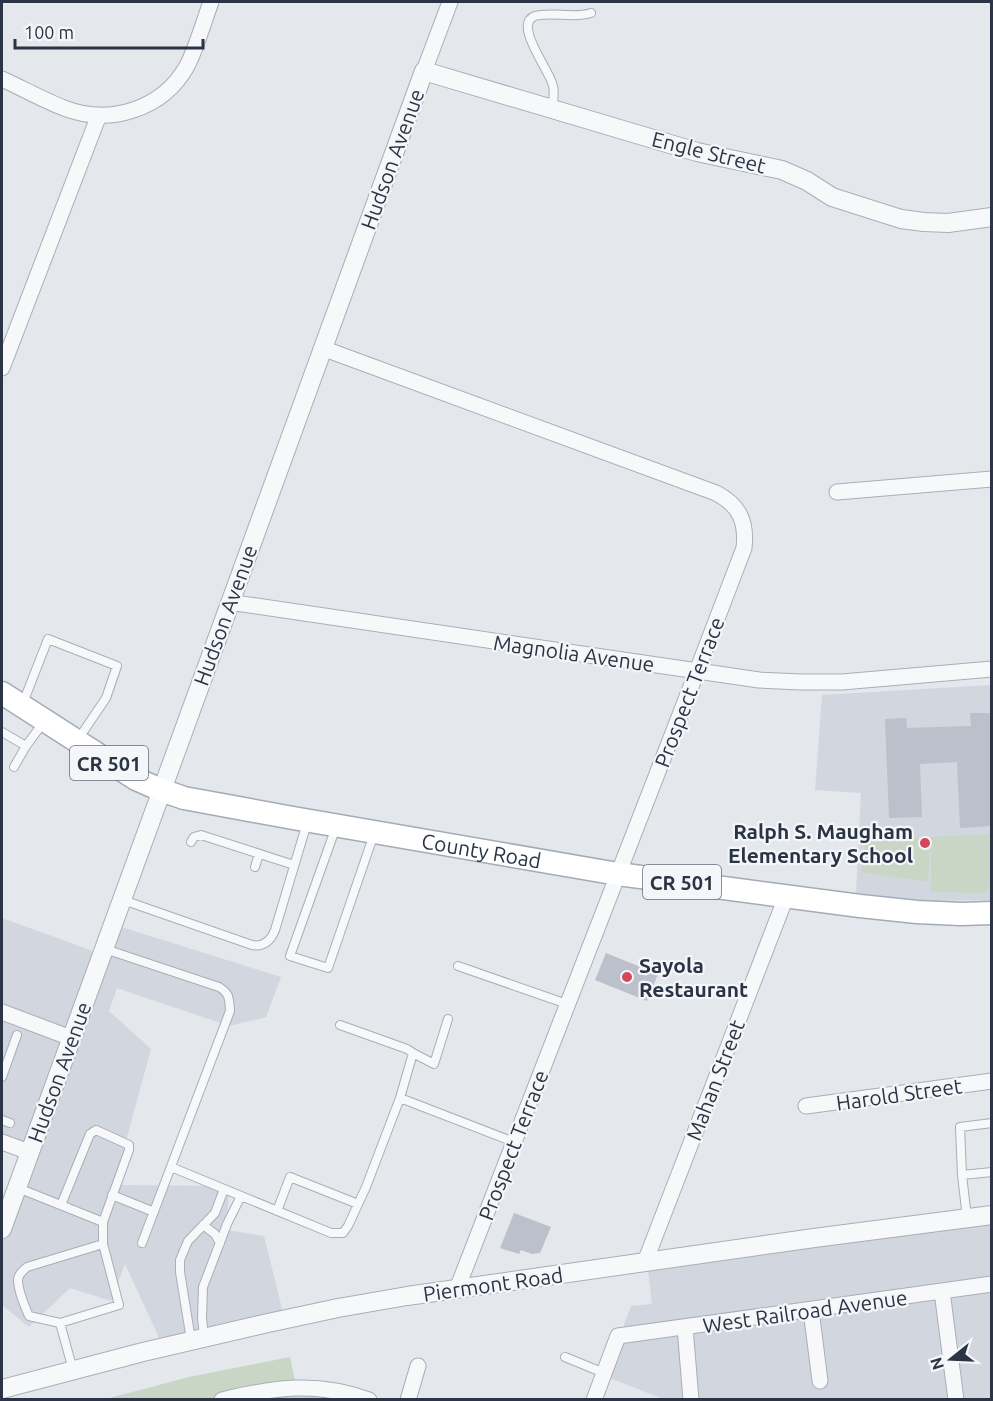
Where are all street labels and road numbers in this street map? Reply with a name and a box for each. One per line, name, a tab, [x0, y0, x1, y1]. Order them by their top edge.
street label: Hudson Avenue	[355, 85, 429, 233]
street label: Engle Street	[650, 126, 768, 178]
street label: Hudson Avenue	[188, 541, 262, 689]
street label: Prospect Terrace	[649, 614, 729, 770]
street label: Magnolia Avenue	[492, 630, 656, 676]
road number: CR 501	[70, 746, 148, 780]
street label: County Road	[420, 828, 543, 873]
road number: CR 501	[643, 865, 721, 899]
street label: Hudson Avenue	[22, 998, 96, 1146]
street label: Mahan Street	[681, 1016, 749, 1144]
street label: Prospect Terrace	[473, 1067, 553, 1223]
street label: Harold Street	[835, 1073, 963, 1115]
street label: Piermont Road	[421, 1262, 565, 1306]
street label: West Railroad Avenue	[701, 1285, 909, 1337]

